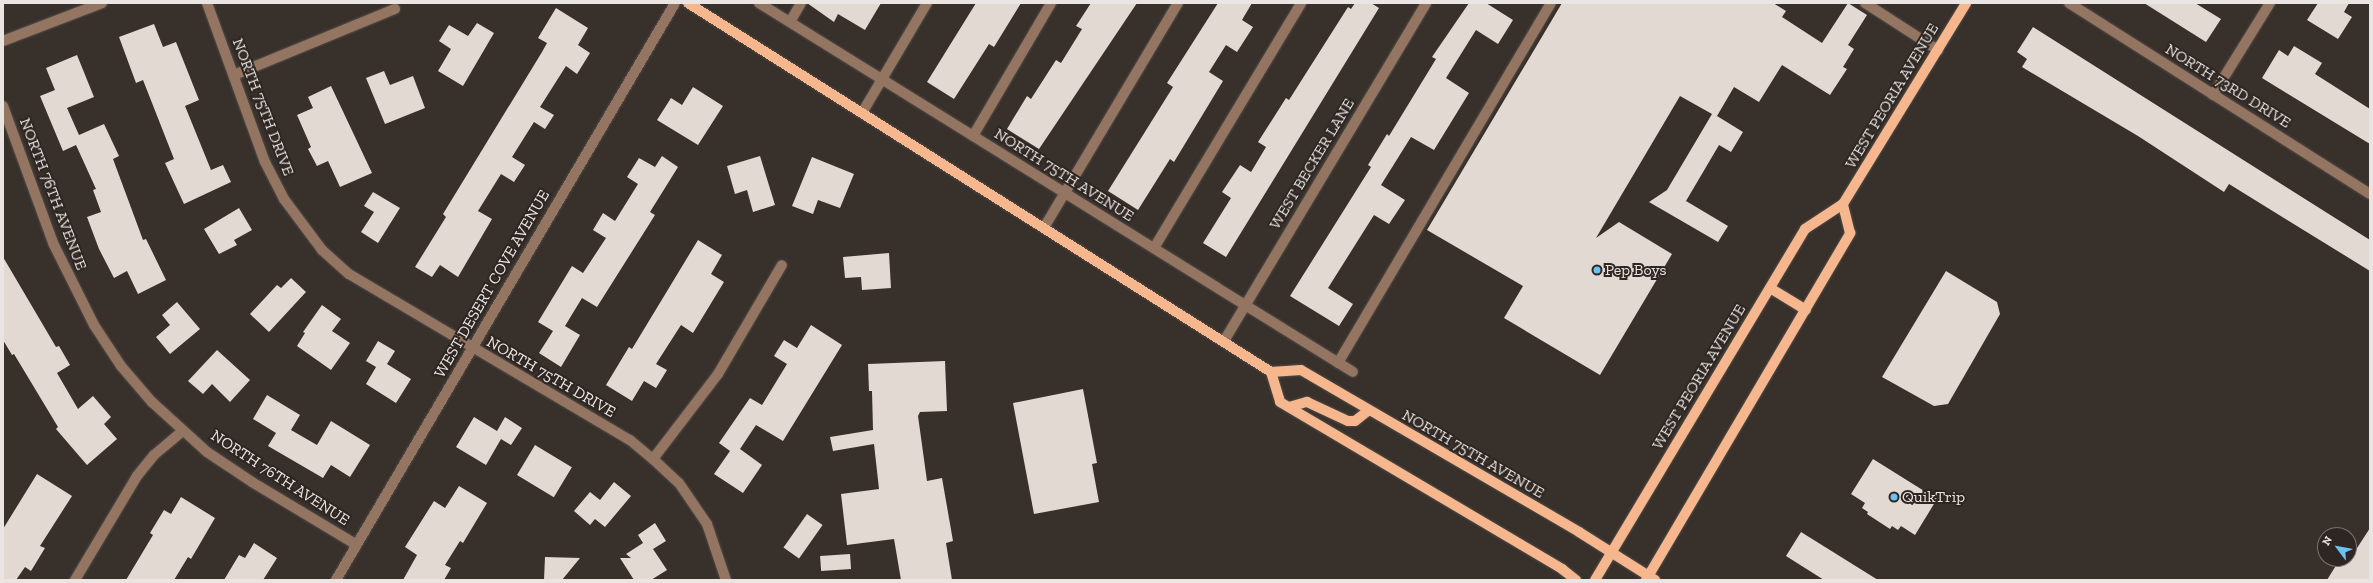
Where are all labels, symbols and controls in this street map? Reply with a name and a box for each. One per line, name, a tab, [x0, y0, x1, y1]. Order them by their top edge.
street label: WEST PEORIA AVENUE	[1841, 19, 1943, 173]
street label: NORTH 75TH DRIVE	[228, 36, 298, 178]
street label: NORTH 73RD DRIVE	[2162, 40, 2294, 132]
street label: WEST BECKER LANE	[1265, 95, 1359, 233]
street label: NORTH 76TH AVENUE	[15, 115, 91, 273]
street label: NORTH 75TH AVENUE	[990, 124, 1138, 226]
street label: WEST DESERT COVE AVENUE	[430, 186, 554, 382]
place label: Pep Boys	[1605, 260, 1666, 280]
marker: Pep Boys	[1592, 265, 1602, 275]
street label: WEST PEORIA AVENUE	[1648, 300, 1750, 454]
street label: NORTH 75TH DRIVE	[483, 332, 619, 422]
street label: NORTH 75TH AVENUE	[1398, 405, 1548, 503]
street label: NORTH 76TH AVENUE	[207, 426, 353, 530]
place label: QuikTrip	[1902, 487, 1965, 507]
marker: QuikTrip	[1889, 492, 1899, 502]
north arrow	[2317, 527, 2357, 567]
text: N	[2320, 534, 2335, 548]

